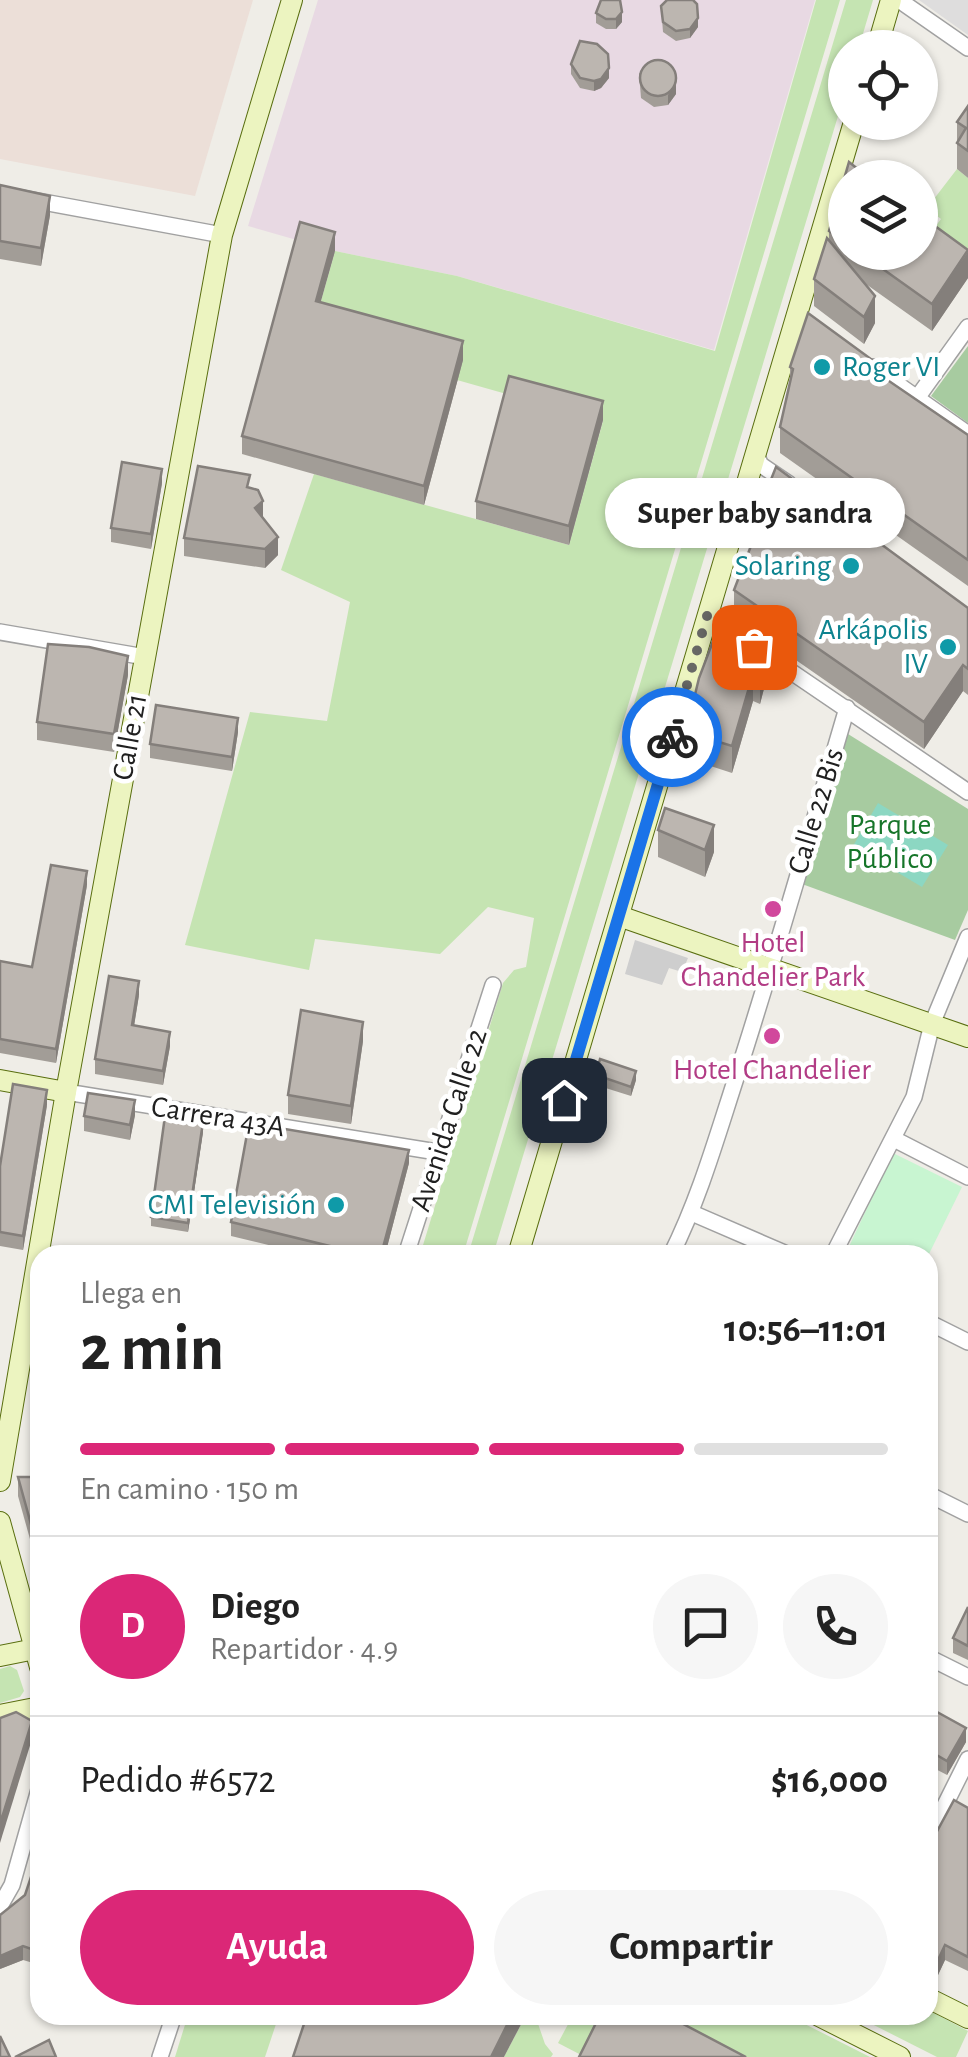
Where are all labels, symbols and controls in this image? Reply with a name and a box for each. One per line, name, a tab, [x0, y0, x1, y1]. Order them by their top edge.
map controls	[828, 30, 938, 270]
button: locate	[828, 30, 938, 140]
button: layers	[828, 160, 938, 270]
place label: Roger VI	[842, 352, 940, 382]
marker: Roger VI	[811, 356, 833, 378]
callout: Super baby sandra	[604, 477, 904, 547]
text: Super baby sandra	[637, 497, 873, 529]
place label: Solaring	[735, 551, 831, 581]
marker: Solaring	[840, 555, 862, 577]
pin	[712, 605, 797, 690]
place label: Arkápolis IV	[819, 615, 928, 679]
icon: bag	[727, 620, 782, 675]
marker: Arkápolis IV	[937, 636, 959, 658]
courier	[622, 687, 722, 787]
street label: Calle 21	[108, 692, 152, 782]
icon: bike	[645, 710, 700, 765]
street label: Calle 22 Bis	[783, 745, 849, 877]
park label: Parque Público	[847, 810, 933, 874]
marker: Hotel Chandelier Park	[762, 898, 784, 920]
place label: Hotel Chandelier Park	[681, 928, 866, 992]
street label: Avenida Calle 22	[405, 1025, 493, 1215]
marker: Hotel Chandelier	[761, 1025, 783, 1047]
place label: Hotel Chandelier	[673, 1055, 871, 1085]
pin	[522, 1058, 607, 1143]
icon: home	[537, 1073, 592, 1128]
street label: Carrera 43A	[149, 1092, 287, 1142]
place label: CMI Televisión	[148, 1190, 316, 1220]
marker: CMI Televisión	[325, 1194, 347, 1216]
text: Llega en	[80, 1277, 182, 1309]
text: 10:56–11:01	[724, 1311, 888, 1349]
text: 2 min	[80, 1317, 224, 1382]
text: En camino · 150 m	[80, 1473, 299, 1505]
button: chat	[653, 1574, 758, 1679]
button: phone	[783, 1574, 888, 1679]
text: Diego	[210, 1588, 300, 1626]
text: D	[120, 1607, 145, 1645]
text: Repartidor · 4.9	[210, 1633, 398, 1665]
text: Pedido #6572	[80, 1762, 276, 1800]
text: $16,000	[771, 1762, 888, 1800]
button: Ayuda	[80, 1890, 474, 2005]
button: Compartir	[494, 1890, 888, 2005]

